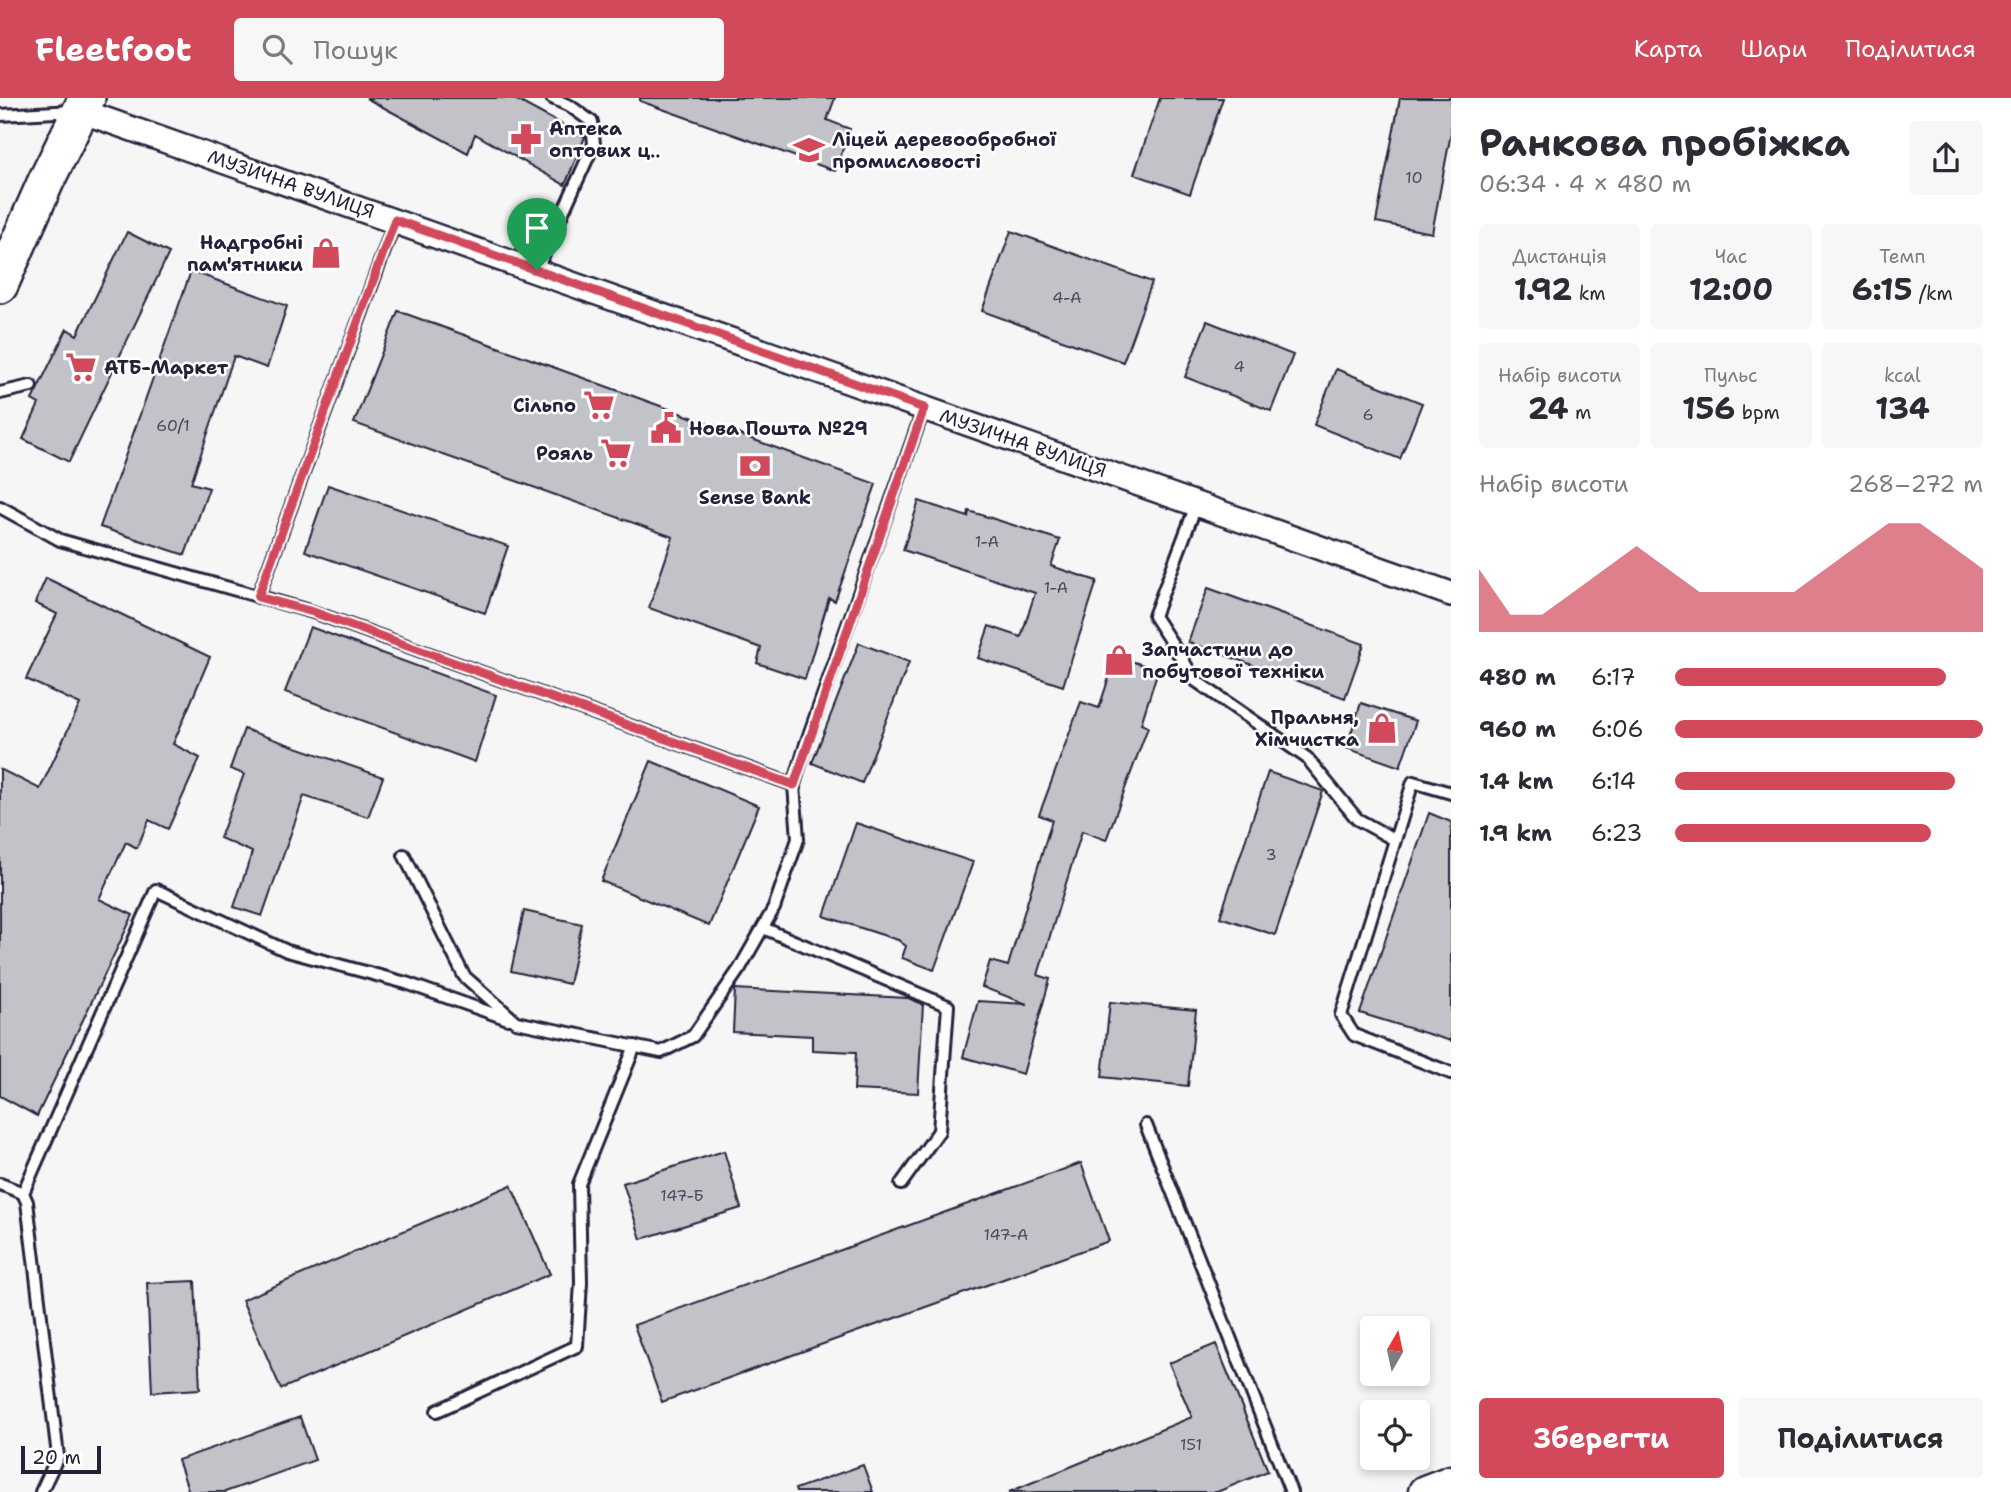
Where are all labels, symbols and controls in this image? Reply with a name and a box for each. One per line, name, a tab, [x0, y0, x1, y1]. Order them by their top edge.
search box	[234, 18, 724, 81]
text: Fleetfoot	[35, 27, 192, 72]
icon: search	[258, 30, 296, 68]
text: Пошук	[314, 32, 398, 67]
text: Карта	[1634, 33, 1702, 65]
text: Шари	[1740, 33, 1807, 65]
text: Поділитися	[1845, 33, 1976, 65]
place label: Аптека оптових ц‥	[549, 116, 660, 163]
text: Ранкова пробіжка	[1479, 117, 1850, 168]
button: share	[1909, 121, 1983, 195]
pharmacy icon: Аптека оптових ц‥	[509, 122, 543, 156]
place label: Ліцей деревообробної промисловості	[832, 127, 1057, 174]
school or university icon: Ліцей деревообробної промисловості	[792, 133, 826, 167]
street label: МУЗИЧНА ВУЛИЦЯ	[204, 144, 378, 224]
house number: 10	[1405, 167, 1423, 188]
text: 06:34 · 4 × 480 m	[1479, 169, 1691, 199]
pin	[507, 198, 567, 270]
icon: arrive	[518, 209, 556, 247]
place label: Надгробні пам'ятники	[187, 230, 303, 277]
shop icon: Надгробні пам'ятники	[309, 236, 343, 270]
text: Дистанція	[1512, 244, 1607, 269]
text: Час	[1715, 244, 1747, 269]
text: Темп	[1879, 244, 1925, 269]
text: 1.92	[1514, 269, 1572, 310]
text: 12:00	[1689, 269, 1773, 310]
text: 6:15	[1852, 269, 1912, 310]
text: km	[1572, 281, 1606, 306]
text: /km	[1912, 281, 1953, 306]
house number: 4-А	[1052, 287, 1082, 308]
supermarket icon: АТБ-Маркет	[64, 350, 98, 384]
place label: АТБ-Маркет	[104, 355, 229, 380]
house number: 4	[1233, 356, 1245, 377]
text: Набір висоти	[1498, 363, 1621, 388]
text: Пульс	[1704, 363, 1758, 388]
text: kcal	[1884, 363, 1921, 388]
supermarket icon: Сільпо	[582, 388, 616, 422]
text: 24	[1528, 388, 1569, 429]
text: 156	[1682, 388, 1735, 429]
text: 134	[1875, 388, 1930, 429]
place label: Сільпо	[513, 393, 576, 418]
text: m	[1569, 400, 1591, 425]
text: bpm	[1735, 400, 1780, 425]
street label: МУЗИЧНА ВУЛИЦЯ	[936, 403, 1110, 483]
house number: 6	[1362, 404, 1374, 425]
public building icon: Нова Пошта №29	[649, 411, 683, 445]
house number: 60/1	[156, 415, 190, 436]
place label: Нова Пошта №29	[689, 416, 868, 441]
supermarket icon: Рояль	[599, 436, 633, 470]
place label: Рояль	[536, 441, 593, 466]
bank icon: Sense Bank	[738, 449, 772, 483]
text: Набір висоти	[1479, 469, 1629, 499]
text: 268–272 m	[1848, 469, 1983, 499]
place label: Sense Bank	[699, 485, 811, 510]
house number: 1-А	[975, 531, 999, 552]
house number: 1-А	[1044, 577, 1068, 598]
place label: Запчастини до побутової техніки	[1142, 637, 1324, 684]
shop icon: Запчастини до побутової техніки	[1102, 643, 1136, 677]
text: 480 m	[1479, 662, 1556, 692]
text: 6:17	[1591, 662, 1636, 692]
place label: Пральня, Хімчистка	[1255, 705, 1359, 752]
shop icon: Пральня, Хімчистка	[1365, 711, 1399, 745]
text: 960 m	[1479, 714, 1556, 744]
text: 6:06	[1591, 714, 1644, 744]
text: 1.4 km	[1479, 766, 1553, 796]
text: 6:14	[1591, 766, 1636, 796]
text: 1.9 km	[1479, 818, 1552, 848]
text: 6:23	[1591, 818, 1642, 848]
house number: 3	[1265, 844, 1277, 865]
house number: 147-Б	[660, 1185, 704, 1206]
house number: 147-А	[984, 1224, 1028, 1245]
north arrow	[1360, 1316, 1430, 1386]
map controls	[1360, 1316, 1430, 1470]
button: Зберегти	[1479, 1398, 1724, 1478]
button: Поділитися	[1738, 1398, 1983, 1478]
button: locate	[1360, 1400, 1430, 1470]
house number: 151	[1180, 1434, 1202, 1455]
scale bar	[21, 1443, 102, 1475]
text: 20 m	[32, 1445, 81, 1470]

